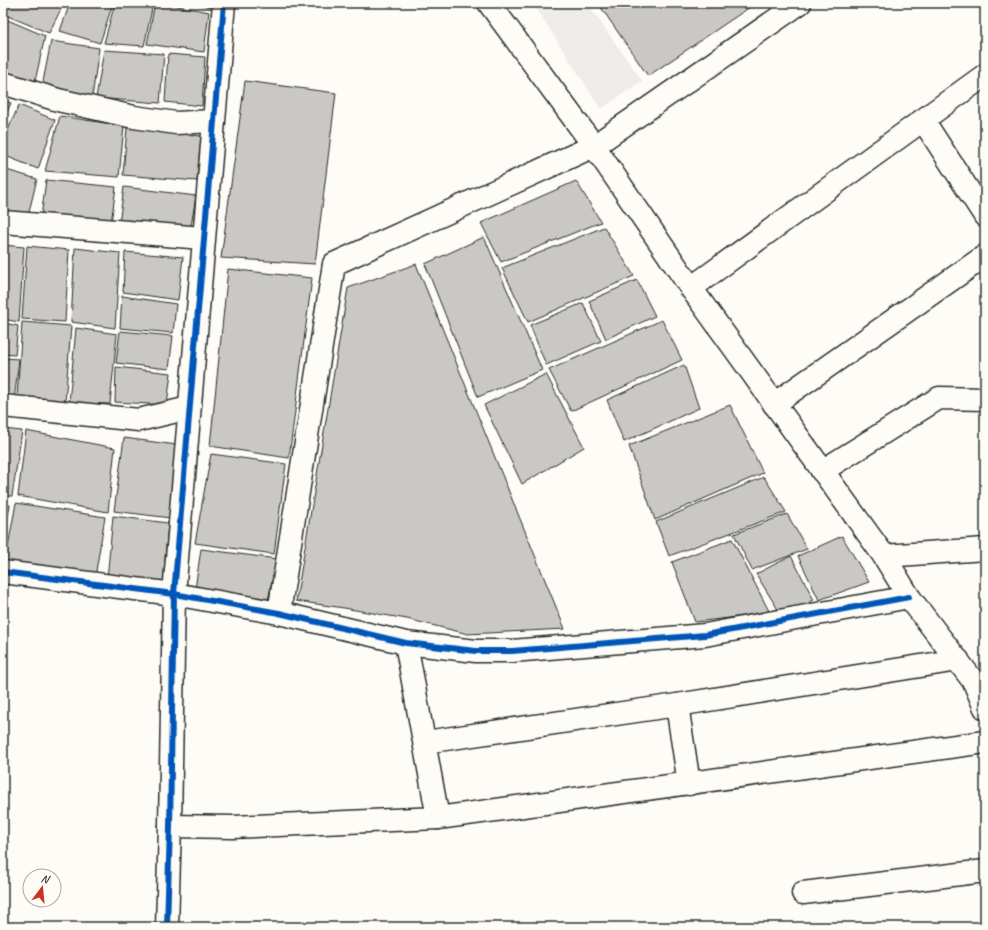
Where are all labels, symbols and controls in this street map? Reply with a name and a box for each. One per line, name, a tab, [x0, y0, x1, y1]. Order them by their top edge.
north arrow	[22, 868, 62, 908]
text: N	[40, 871, 52, 887]

